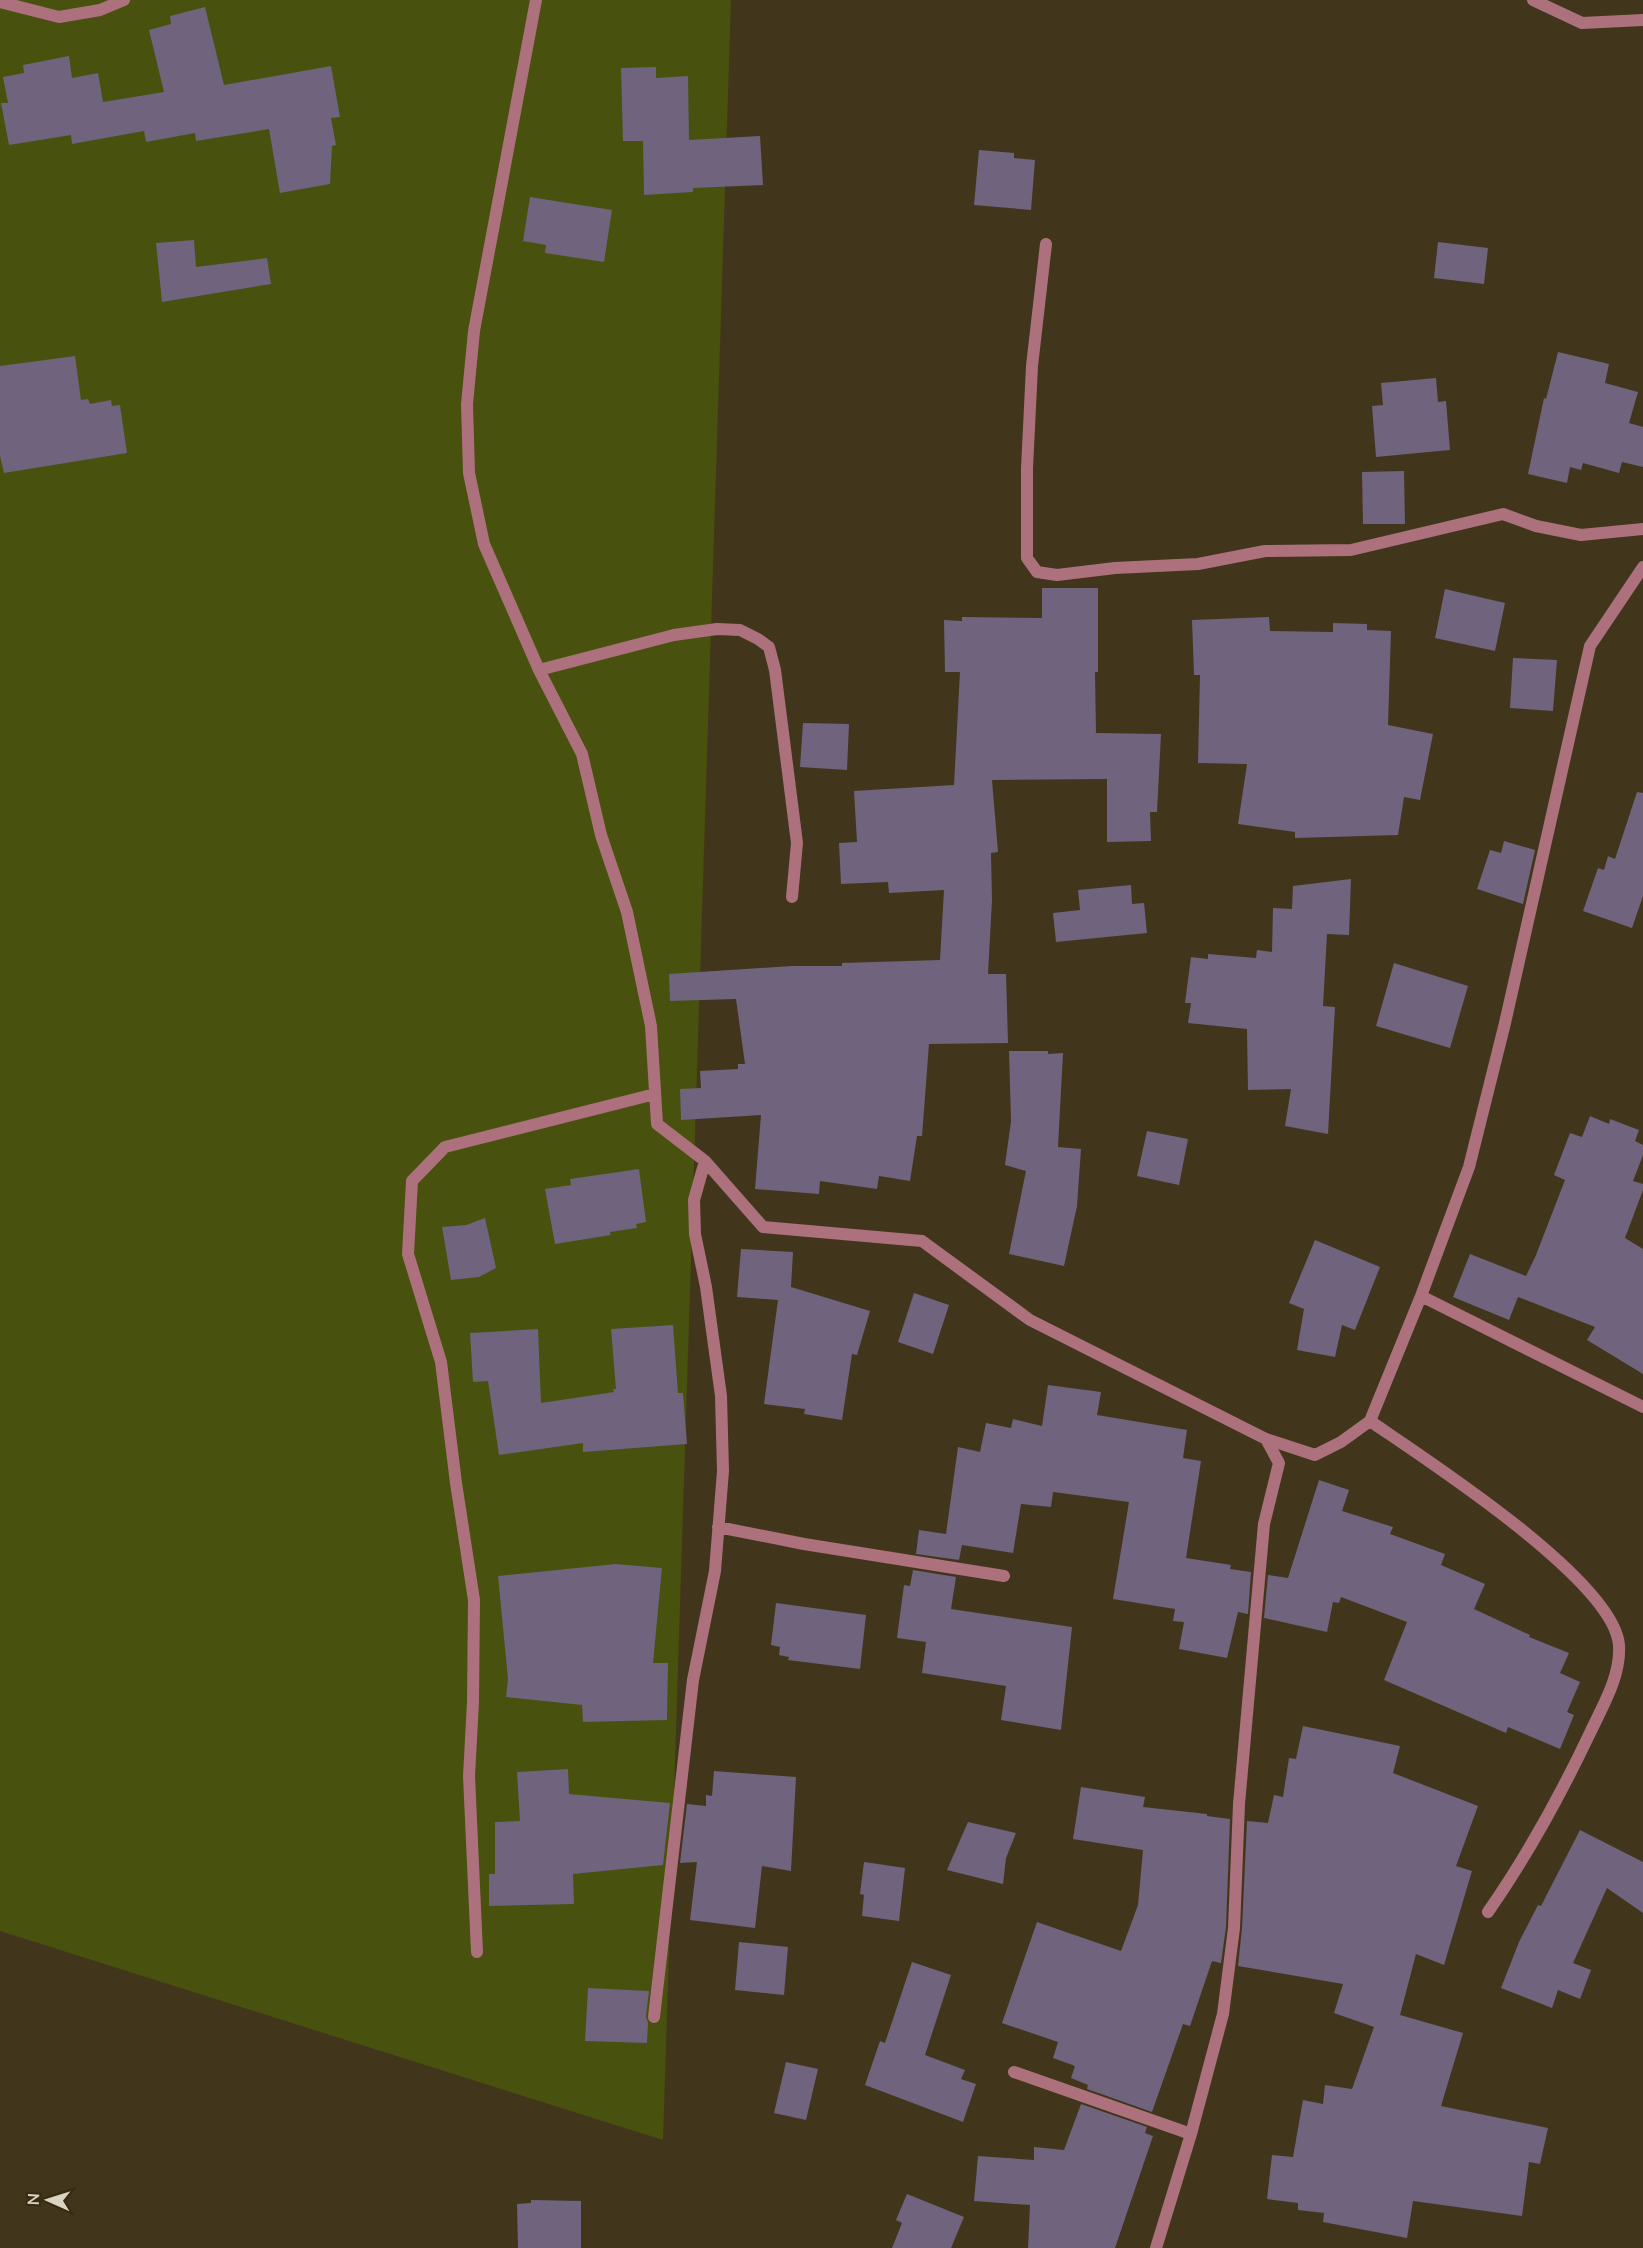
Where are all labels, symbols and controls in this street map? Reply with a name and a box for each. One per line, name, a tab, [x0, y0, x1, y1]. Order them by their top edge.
north arrow	[18, 2170, 78, 2230]
text: N	[23, 2193, 43, 2206]

